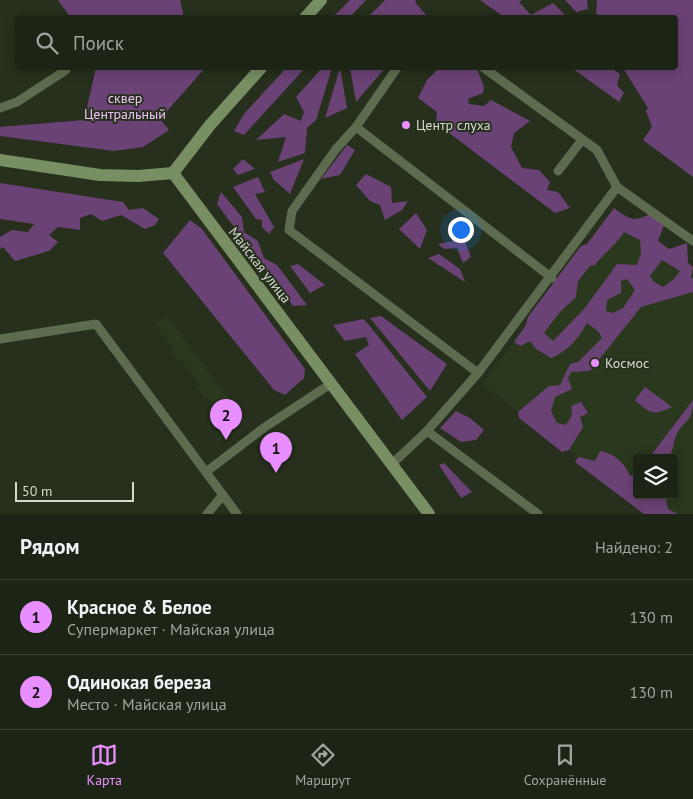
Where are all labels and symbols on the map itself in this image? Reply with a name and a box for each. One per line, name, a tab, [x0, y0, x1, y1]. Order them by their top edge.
park label: сквер Центральный	[84, 89, 166, 123]
place label: Центр слуха	[416, 116, 491, 134]
marker: Центр слуха	[400, 119, 412, 131]
your location	[448, 217, 474, 243]
street label: Майская улица	[225, 223, 295, 307]
place label: Космос	[605, 354, 649, 372]
marker: Космос	[589, 357, 601, 369]
pin: 2	[210, 399, 242, 440]
pin: 1	[260, 432, 292, 473]
scale bar	[15, 479, 134, 502]

